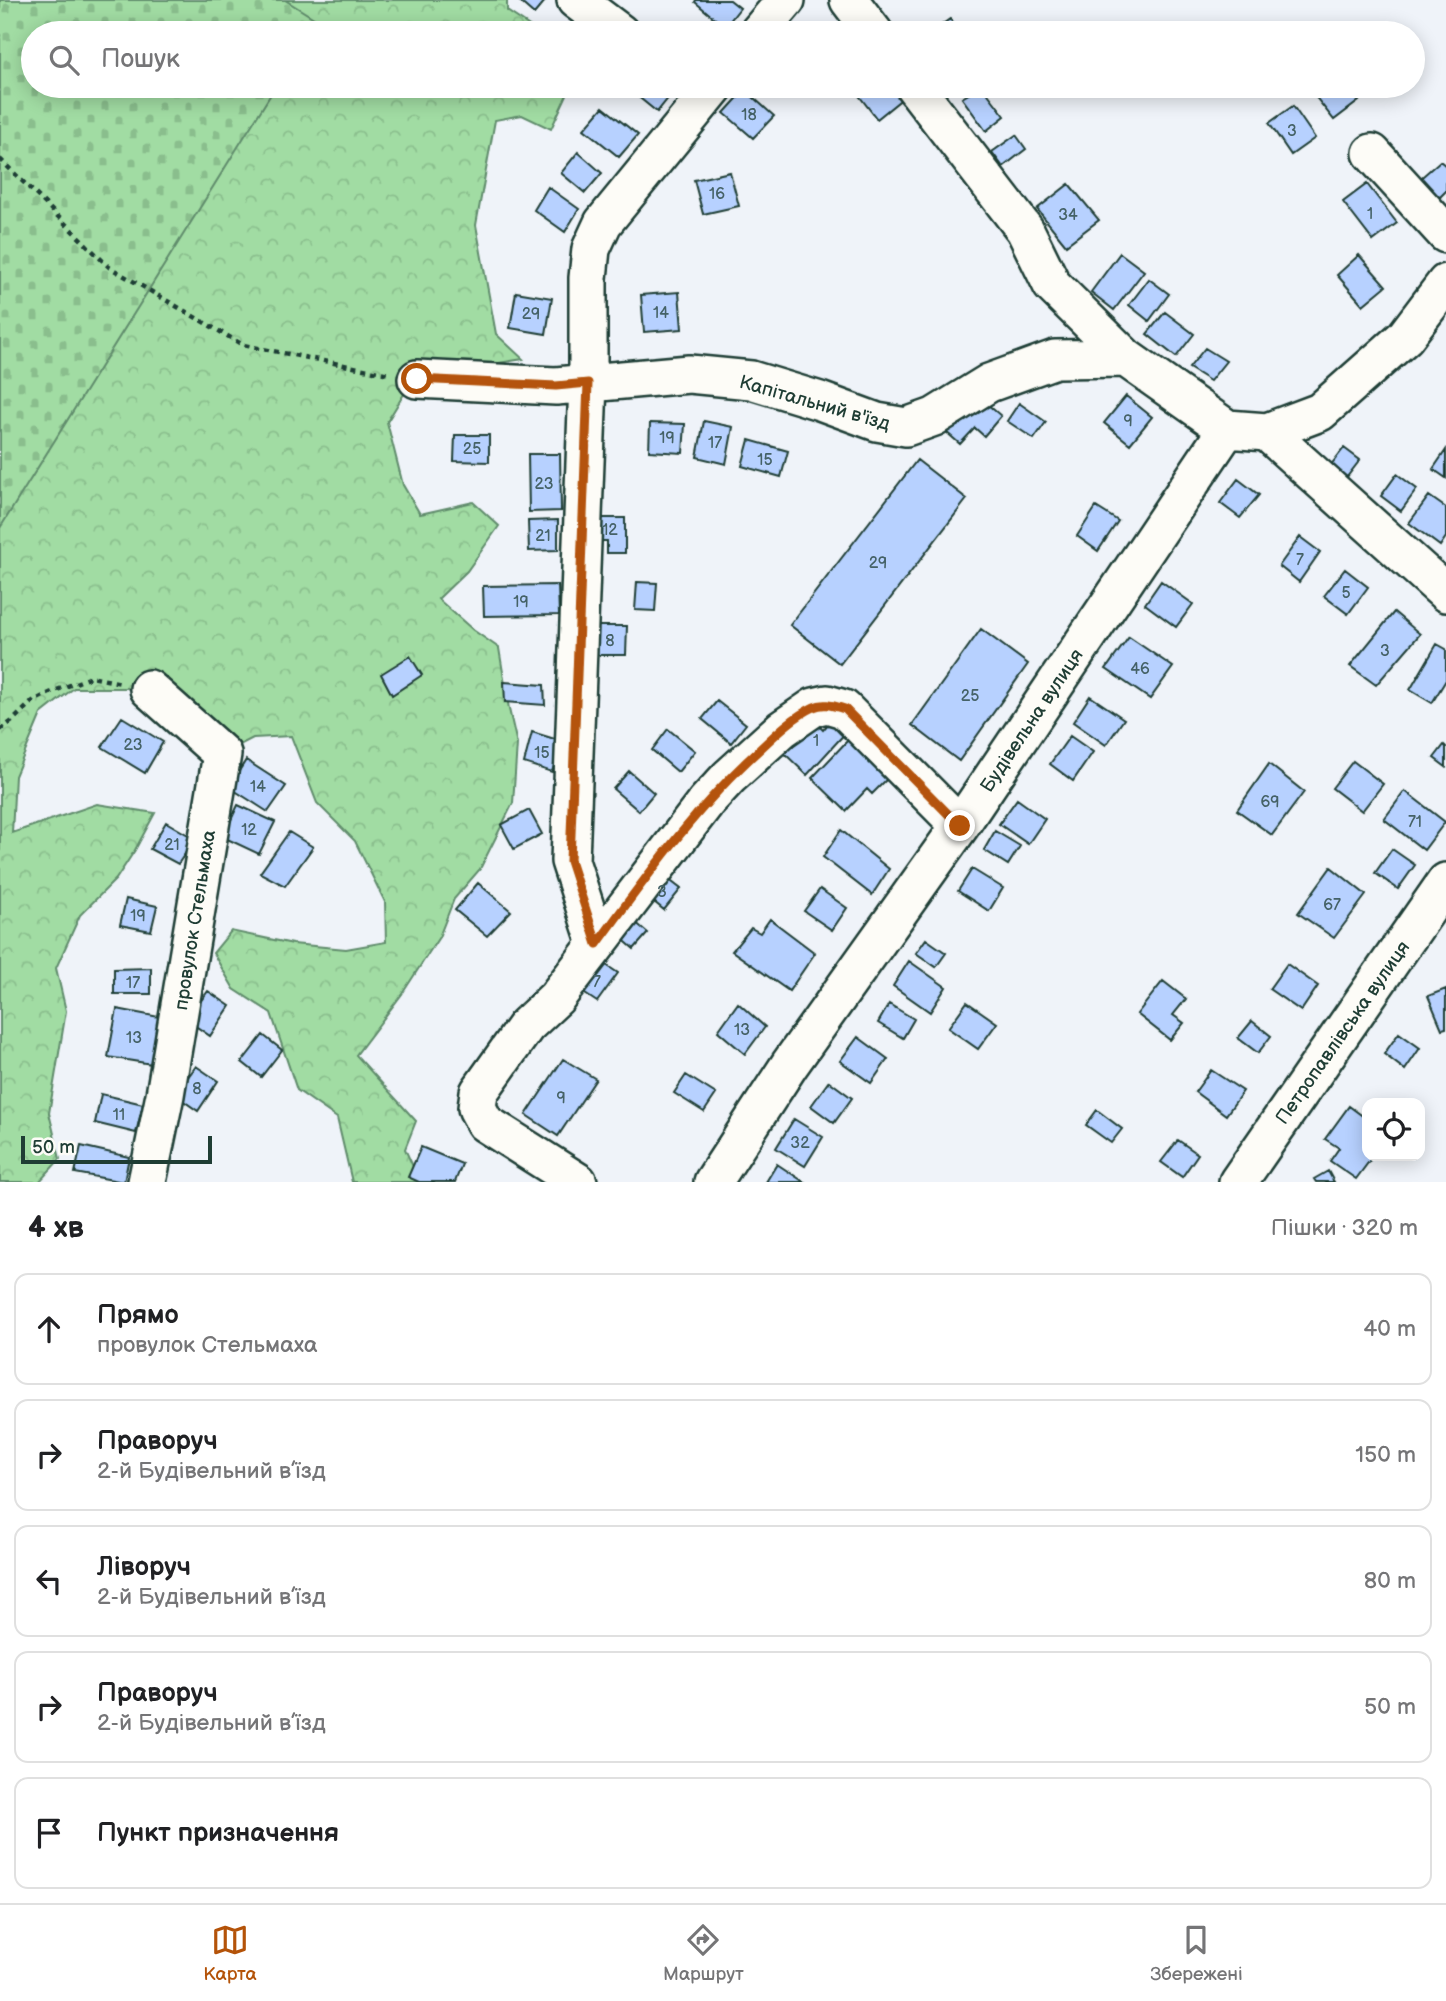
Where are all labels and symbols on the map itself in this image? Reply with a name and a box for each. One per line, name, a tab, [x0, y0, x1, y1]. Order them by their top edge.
house number: 18	[741, 106, 757, 125]
house number: 3	[1287, 122, 1297, 141]
house number: 16	[709, 185, 725, 204]
house number: 1	[1367, 205, 1373, 224]
house number: 34	[1058, 206, 1078, 225]
house number: 14	[653, 304, 669, 323]
house number: 29	[522, 305, 540, 324]
route start	[401, 363, 432, 394]
street label: Капітальний в'їзд	[737, 371, 893, 436]
house number: 9	[1123, 412, 1133, 431]
house number: 19	[659, 429, 675, 448]
house number: 17	[708, 434, 722, 453]
house number: 25	[463, 440, 481, 459]
house number: 15	[757, 451, 773, 470]
house number: 23	[535, 475, 554, 494]
house number: 12	[602, 521, 618, 540]
house number: 21	[535, 527, 551, 546]
house number: 7	[1296, 551, 1304, 570]
house number: 29	[869, 554, 887, 573]
house number: 5	[1341, 584, 1351, 603]
house number: 19	[513, 593, 529, 612]
house number: 8	[605, 632, 615, 651]
house number: 3	[1380, 642, 1390, 661]
street label: Будівельна вулиця	[976, 645, 1089, 797]
house number: 46	[1130, 660, 1150, 679]
house number: 25	[961, 687, 979, 706]
house number: 1	[813, 732, 819, 751]
house number: 23	[124, 736, 143, 755]
house number: 15	[534, 744, 550, 763]
house number: 14	[250, 778, 266, 797]
house number: 69	[1260, 793, 1280, 812]
route end	[944, 810, 975, 841]
house number: 71	[1408, 813, 1422, 832]
house number: 12	[241, 821, 257, 840]
street label: провулок Стельмаха	[170, 828, 221, 1012]
house number: 21	[164, 836, 180, 855]
house number: 3	[657, 883, 667, 902]
house number: 67	[1323, 896, 1341, 915]
house number: 19	[130, 907, 146, 926]
street label: Петропавлівська вулиця	[1271, 937, 1415, 1129]
house number: 7	[593, 973, 601, 992]
house number: 17	[126, 974, 140, 993]
house number: 13	[734, 1021, 750, 1040]
house number: 13	[126, 1029, 142, 1048]
house number: 8	[192, 1080, 202, 1099]
house number: 9	[556, 1089, 566, 1108]
house number: 11	[113, 1106, 125, 1125]
scale bar	[21, 1133, 212, 1165]
house number: 32	[790, 1134, 810, 1153]

